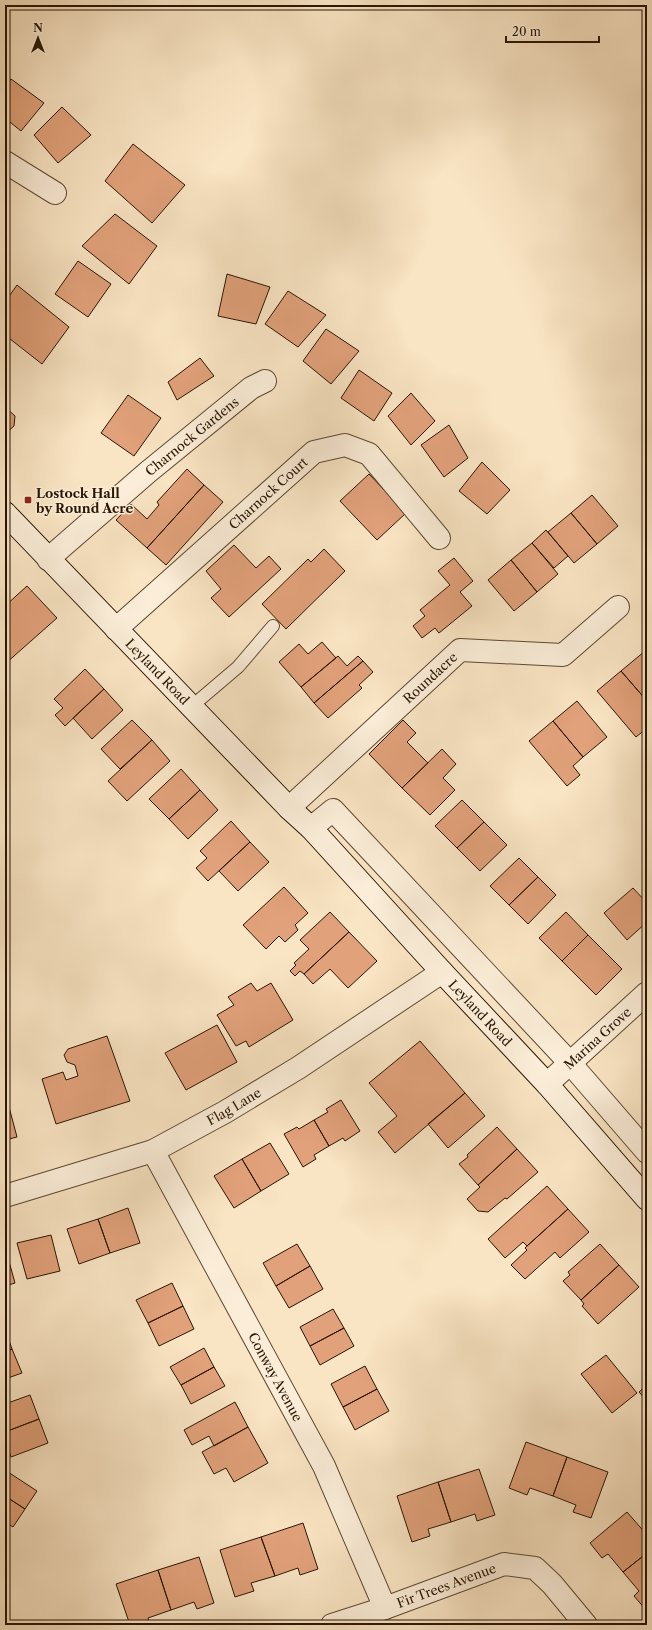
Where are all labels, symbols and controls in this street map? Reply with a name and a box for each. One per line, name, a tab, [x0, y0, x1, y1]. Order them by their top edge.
north arrow	[18, 18, 58, 58]
scale bar	[506, 18, 599, 44]
text: N	[33, 21, 43, 35]
text: 20 m	[512, 24, 541, 39]
street label: Charnock Gardens	[142, 393, 242, 479]
street label: Charnock Court	[225, 453, 311, 532]
place label: Lostock Hall by Round Acre	[35, 485, 133, 516]
marker: Lostock Hall by Round Acre	[23, 495, 33, 505]
street label: Leyland Road	[122, 635, 193, 708]
street label: Roundacre	[400, 649, 460, 707]
street label: Leyland Road	[445, 976, 515, 1050]
street label: Marina Grove	[560, 1004, 634, 1073]
street label: Flag Lane	[204, 1084, 264, 1128]
street label: Conway Avenue	[245, 1330, 306, 1424]
street label: Fir Trees Avenue	[395, 1560, 498, 1611]

